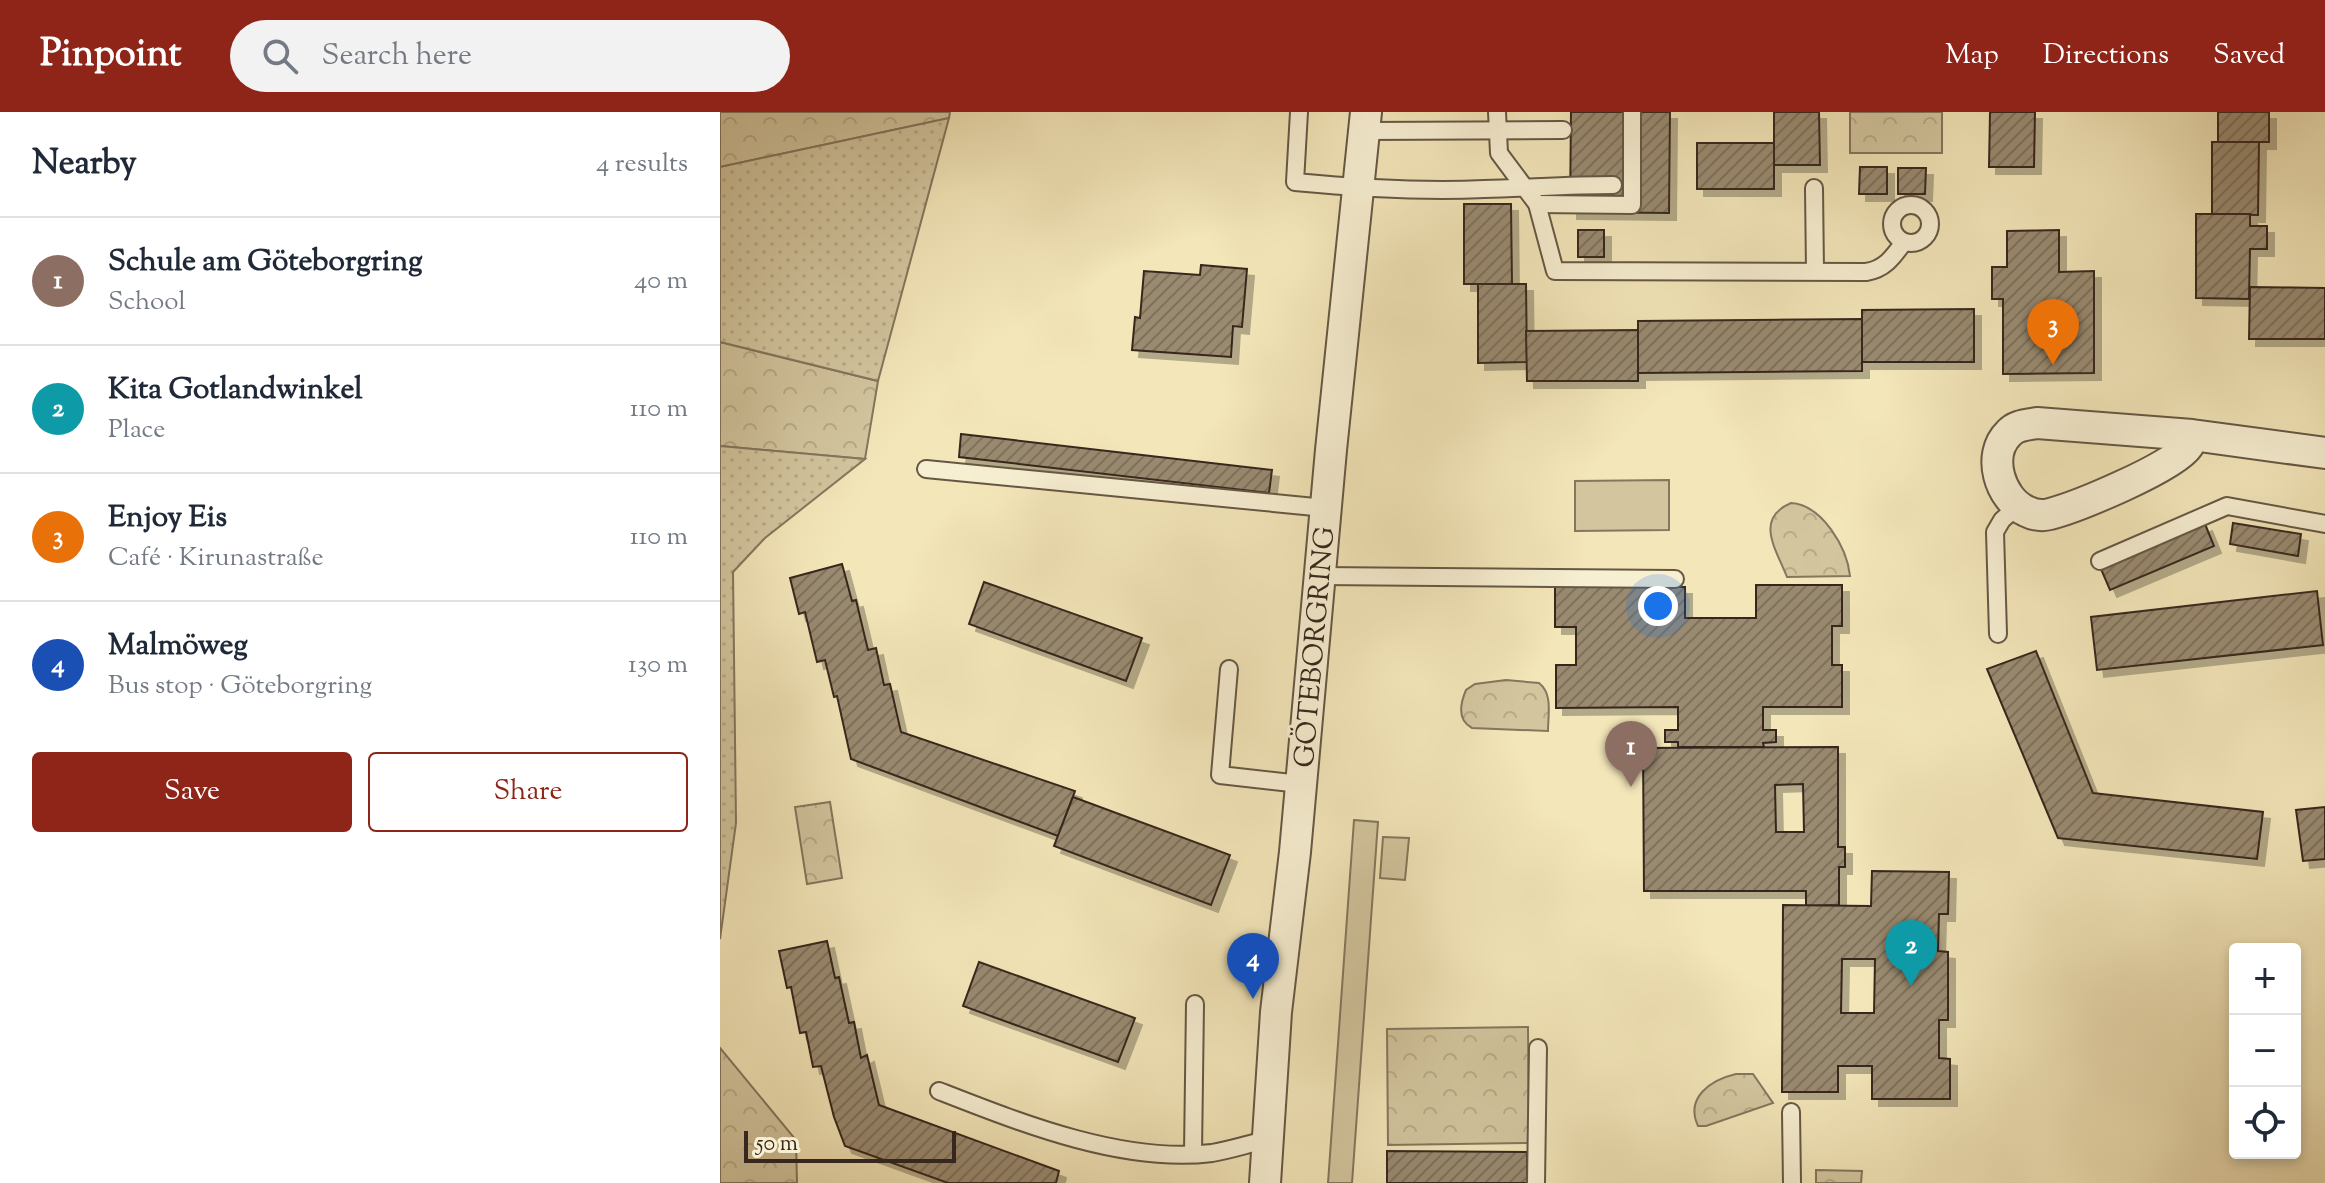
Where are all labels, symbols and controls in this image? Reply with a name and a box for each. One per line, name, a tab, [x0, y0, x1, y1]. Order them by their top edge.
search box	[230, 20, 790, 92]
text: Pinpoint	[40, 29, 182, 83]
icon: search	[258, 34, 302, 78]
text: Search here	[322, 35, 472, 78]
text: Map	[1945, 36, 1999, 76]
text: Directions	[2043, 36, 2169, 76]
text: Saved	[2213, 36, 2285, 76]
text: Nearby	[32, 140, 137, 189]
text: 4 results	[596, 146, 688, 183]
text: Schule am Göteborgring	[108, 241, 423, 284]
text: 1	[54, 263, 62, 300]
text: 40 m	[634, 263, 688, 300]
text: School	[108, 284, 186, 321]
pin: 3	[2027, 299, 2079, 365]
text: Kita Gotlandwinkel	[108, 369, 363, 412]
text: 2	[52, 391, 64, 428]
text: 110 m	[630, 391, 688, 428]
text: Place	[108, 412, 165, 449]
text: Enjoy Eis	[108, 497, 227, 540]
text: 3	[53, 519, 63, 556]
text: 110 m	[630, 519, 688, 556]
street label: GÖTEBORGRING	[1286, 525, 1346, 769]
text: Café · Kirunastraße	[108, 540, 324, 577]
your location	[1638, 586, 1678, 626]
text: Malmöweg	[108, 625, 248, 668]
text: 4	[51, 647, 65, 684]
text: 130 m	[628, 647, 688, 684]
text: Bus stop · Göteborgring	[108, 668, 372, 705]
pin: 1	[1605, 721, 1657, 787]
button: Save	[32, 752, 352, 832]
button: Share	[368, 752, 688, 832]
pin: 2	[1885, 920, 1937, 986]
pin: 4	[1227, 933, 1279, 999]
map controls	[2229, 943, 2301, 1159]
button: +	[2229, 943, 2301, 1015]
button: −	[2229, 1015, 2301, 1087]
button: locate	[2229, 1087, 2301, 1159]
scale bar	[744, 1127, 956, 1163]
text: 50 m	[756, 1129, 798, 1161]

